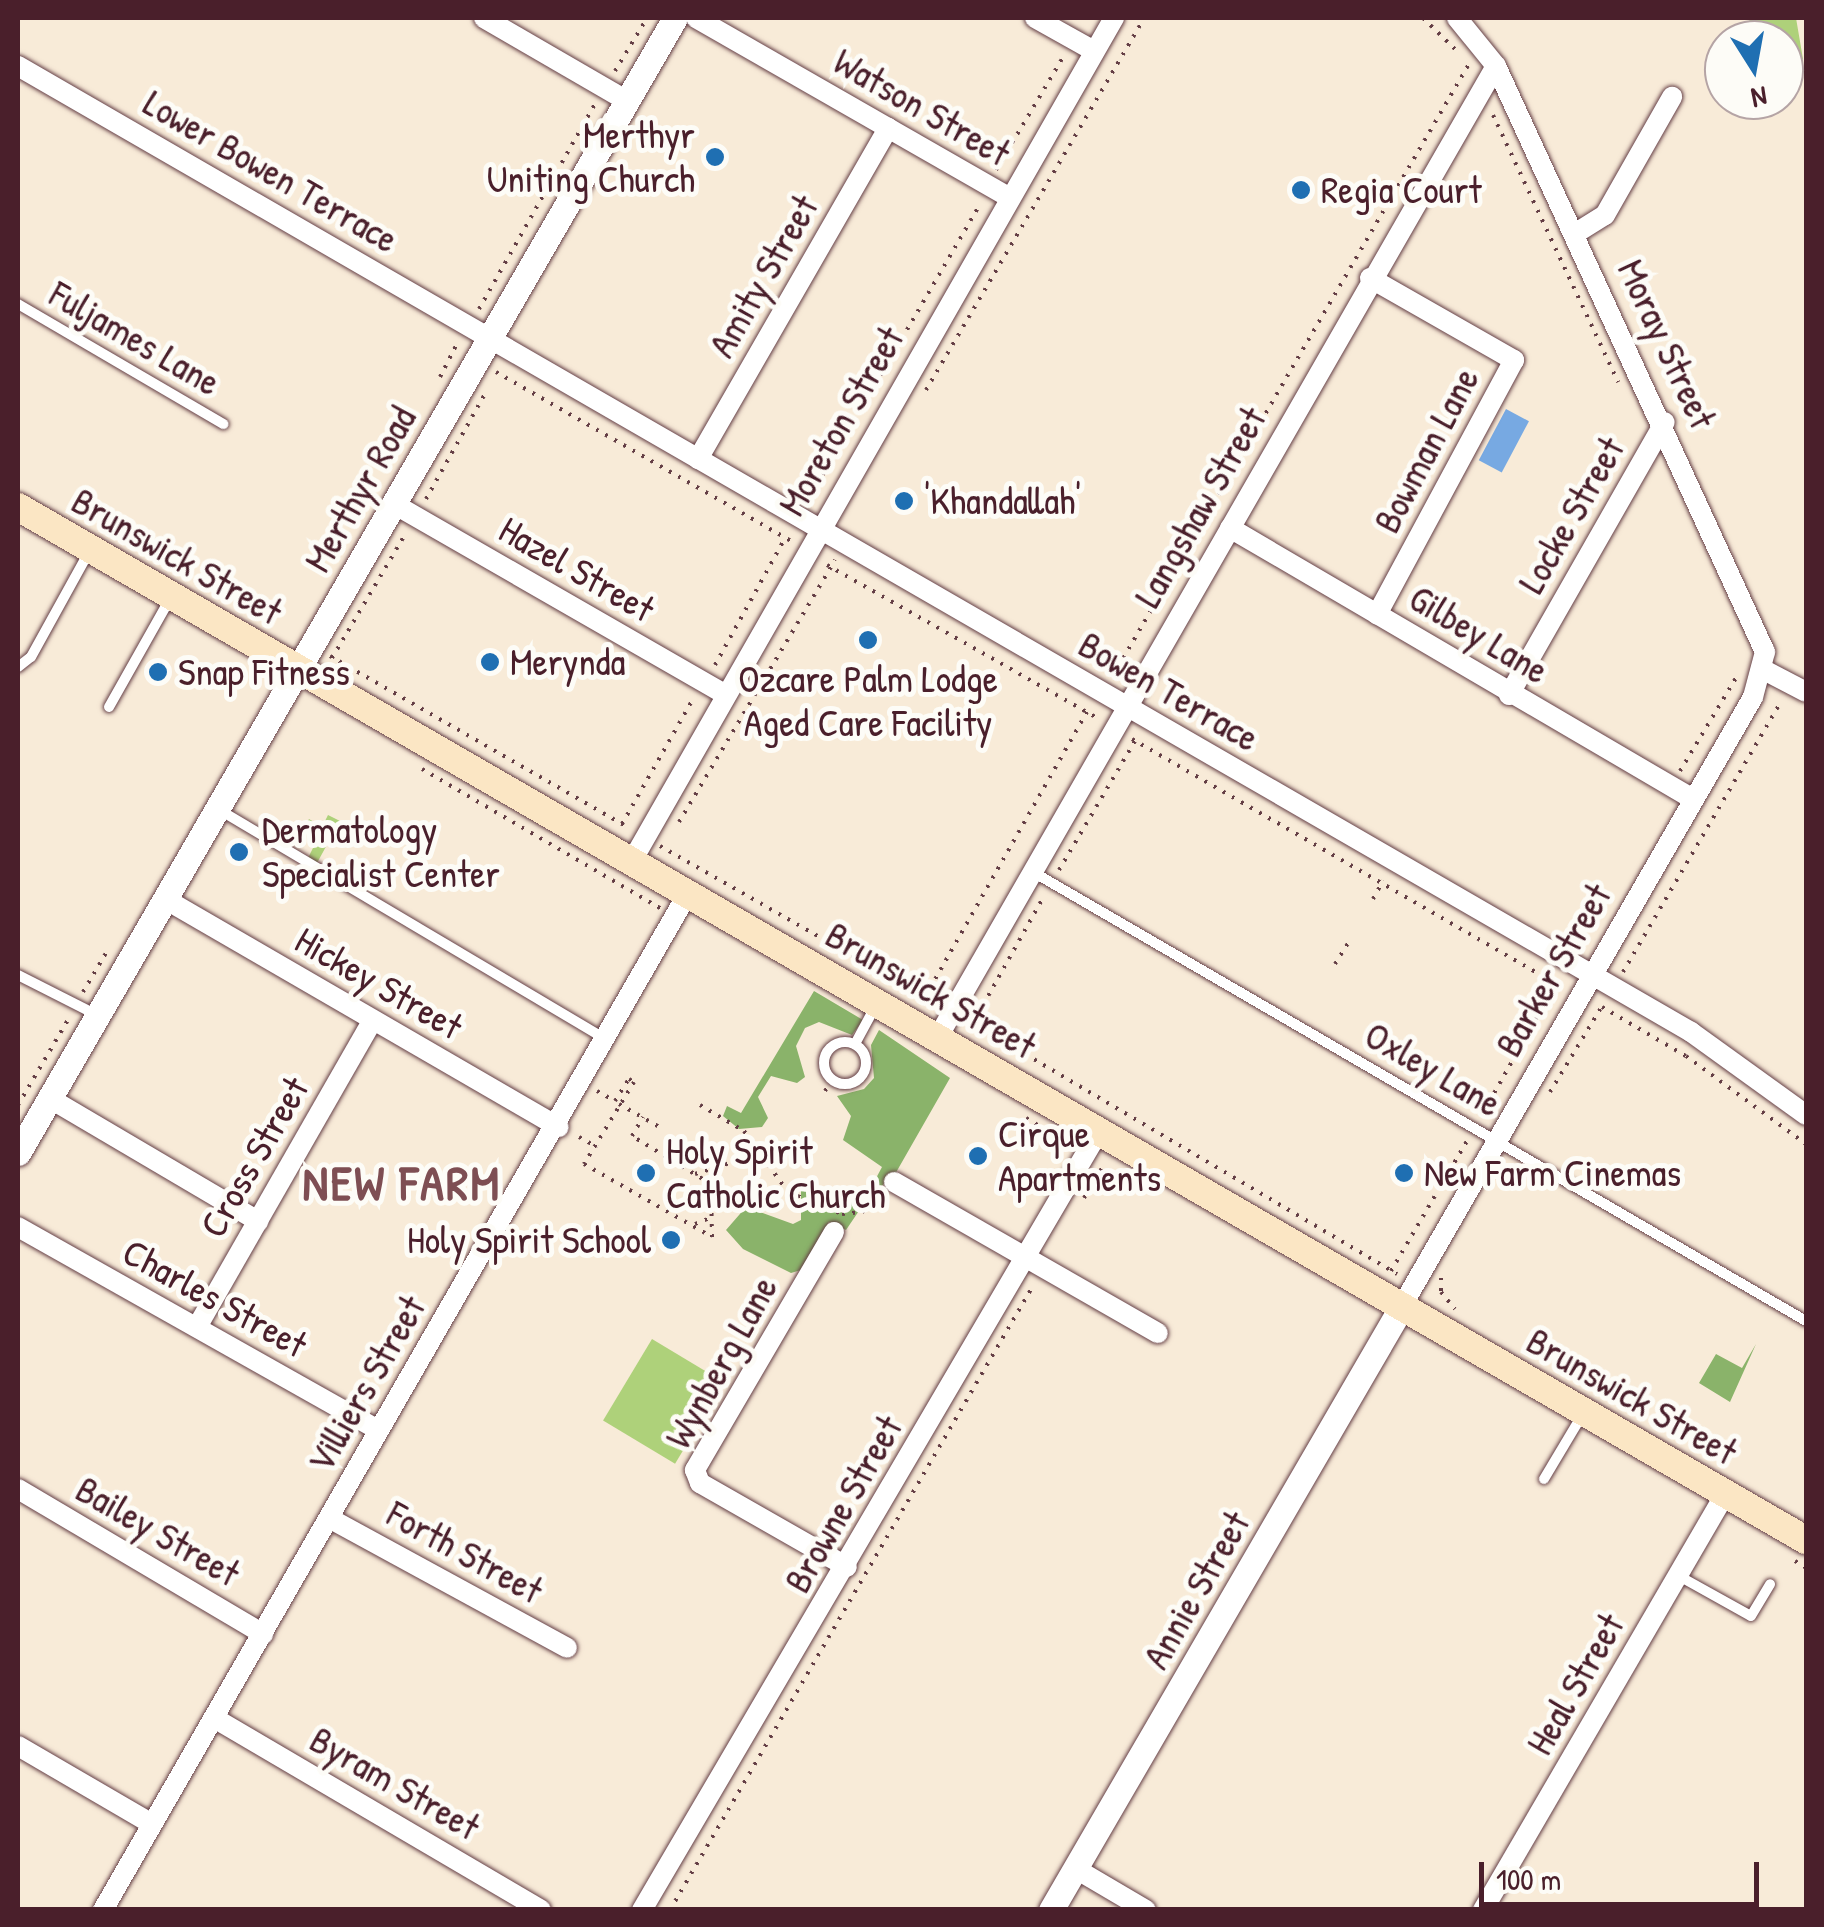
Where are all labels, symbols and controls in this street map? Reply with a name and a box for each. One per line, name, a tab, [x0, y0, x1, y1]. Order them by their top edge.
north arrow	[1704, 20, 1804, 120]
street label: Watson Street	[826, 38, 1018, 176]
text: N	[1748, 77, 1770, 118]
street label: Lower Bowen Terrace	[136, 80, 406, 262]
place label: Merthyr Uniting Church	[487, 112, 695, 202]
marker: Merthyr Uniting Church	[704, 146, 726, 168]
place label: Regia Court	[1321, 167, 1481, 213]
marker: Regia Court	[1290, 179, 1312, 201]
street label: Amity Street	[698, 187, 828, 365]
street label: Moray Street	[1608, 252, 1726, 436]
street label: Fuljames Lane	[42, 271, 228, 405]
street label: Moreton Street	[769, 318, 913, 524]
street label: Bowman Lane	[1364, 360, 1488, 540]
street label: Merthyr Road	[294, 398, 426, 580]
street label: Langshaw Street	[1124, 399, 1276, 615]
street label: Locke Street	[1508, 429, 1634, 601]
street label: Brunswick Street	[64, 478, 290, 634]
place label: 'Khandallah'	[924, 478, 1081, 524]
marker: 'Khandallah'	[893, 490, 915, 512]
street label: Hazel Street	[491, 506, 663, 632]
street label: Gilbey Lane	[1401, 575, 1557, 693]
street label: Bowen Terrace	[1071, 621, 1267, 761]
marker: Ozcare Palm Lodge Aged Care Facility	[857, 629, 879, 651]
place label: Merynda	[510, 639, 625, 685]
place label: Snap Fitness	[178, 649, 350, 695]
marker: Merynda	[479, 651, 501, 673]
place label: Ozcare Palm Lodge Aged Care Facility	[738, 656, 998, 746]
marker: Snap Fitness	[147, 661, 169, 683]
place label: Dermatology Specialist Center	[262, 807, 500, 896]
marker: Dermatology Specialist Center	[226, 839, 252, 865]
street label: Barker Street	[1485, 876, 1621, 1064]
street label: Brunswick Street	[818, 912, 1044, 1068]
street label: Hickey Street	[287, 917, 471, 1049]
street label: Oxley Lane	[1357, 1012, 1509, 1126]
street label: Cross Street	[190, 1069, 318, 1245]
place label: Cirque Apartments	[998, 1111, 1161, 1200]
place label: Holy Spirit Catholic Church	[666, 1128, 885, 1218]
marker: Cirque Apartments	[967, 1145, 989, 1167]
place label: New Farm Cinemas	[1424, 1150, 1681, 1196]
district label: NEW FARM	[302, 1154, 502, 1212]
marker: Holy Spirit Catholic Church	[635, 1162, 657, 1184]
marker: New Farm Cinemas	[1393, 1162, 1415, 1184]
place label: Holy Spirit School	[407, 1217, 651, 1263]
street label: Charles Street	[115, 1229, 315, 1367]
marker: Holy Spirit School	[660, 1229, 682, 1251]
street label: Wynberg Lane	[655, 1268, 787, 1456]
street label: Villiers Street	[297, 1288, 435, 1480]
street label: Brunswick Street	[1519, 1318, 1745, 1474]
street label: Browne Street	[774, 1408, 912, 1600]
street label: Bailey Street	[68, 1466, 248, 1596]
street label: Forth Street	[379, 1491, 551, 1613]
street label: Annie Street	[1133, 1503, 1259, 1677]
street label: Heal Street	[1516, 1605, 1634, 1763]
street label: Byram Street	[302, 1716, 488, 1850]
scale bar	[1484, 1842, 1764, 1904]
text: 100 m	[1496, 1859, 1561, 1899]

